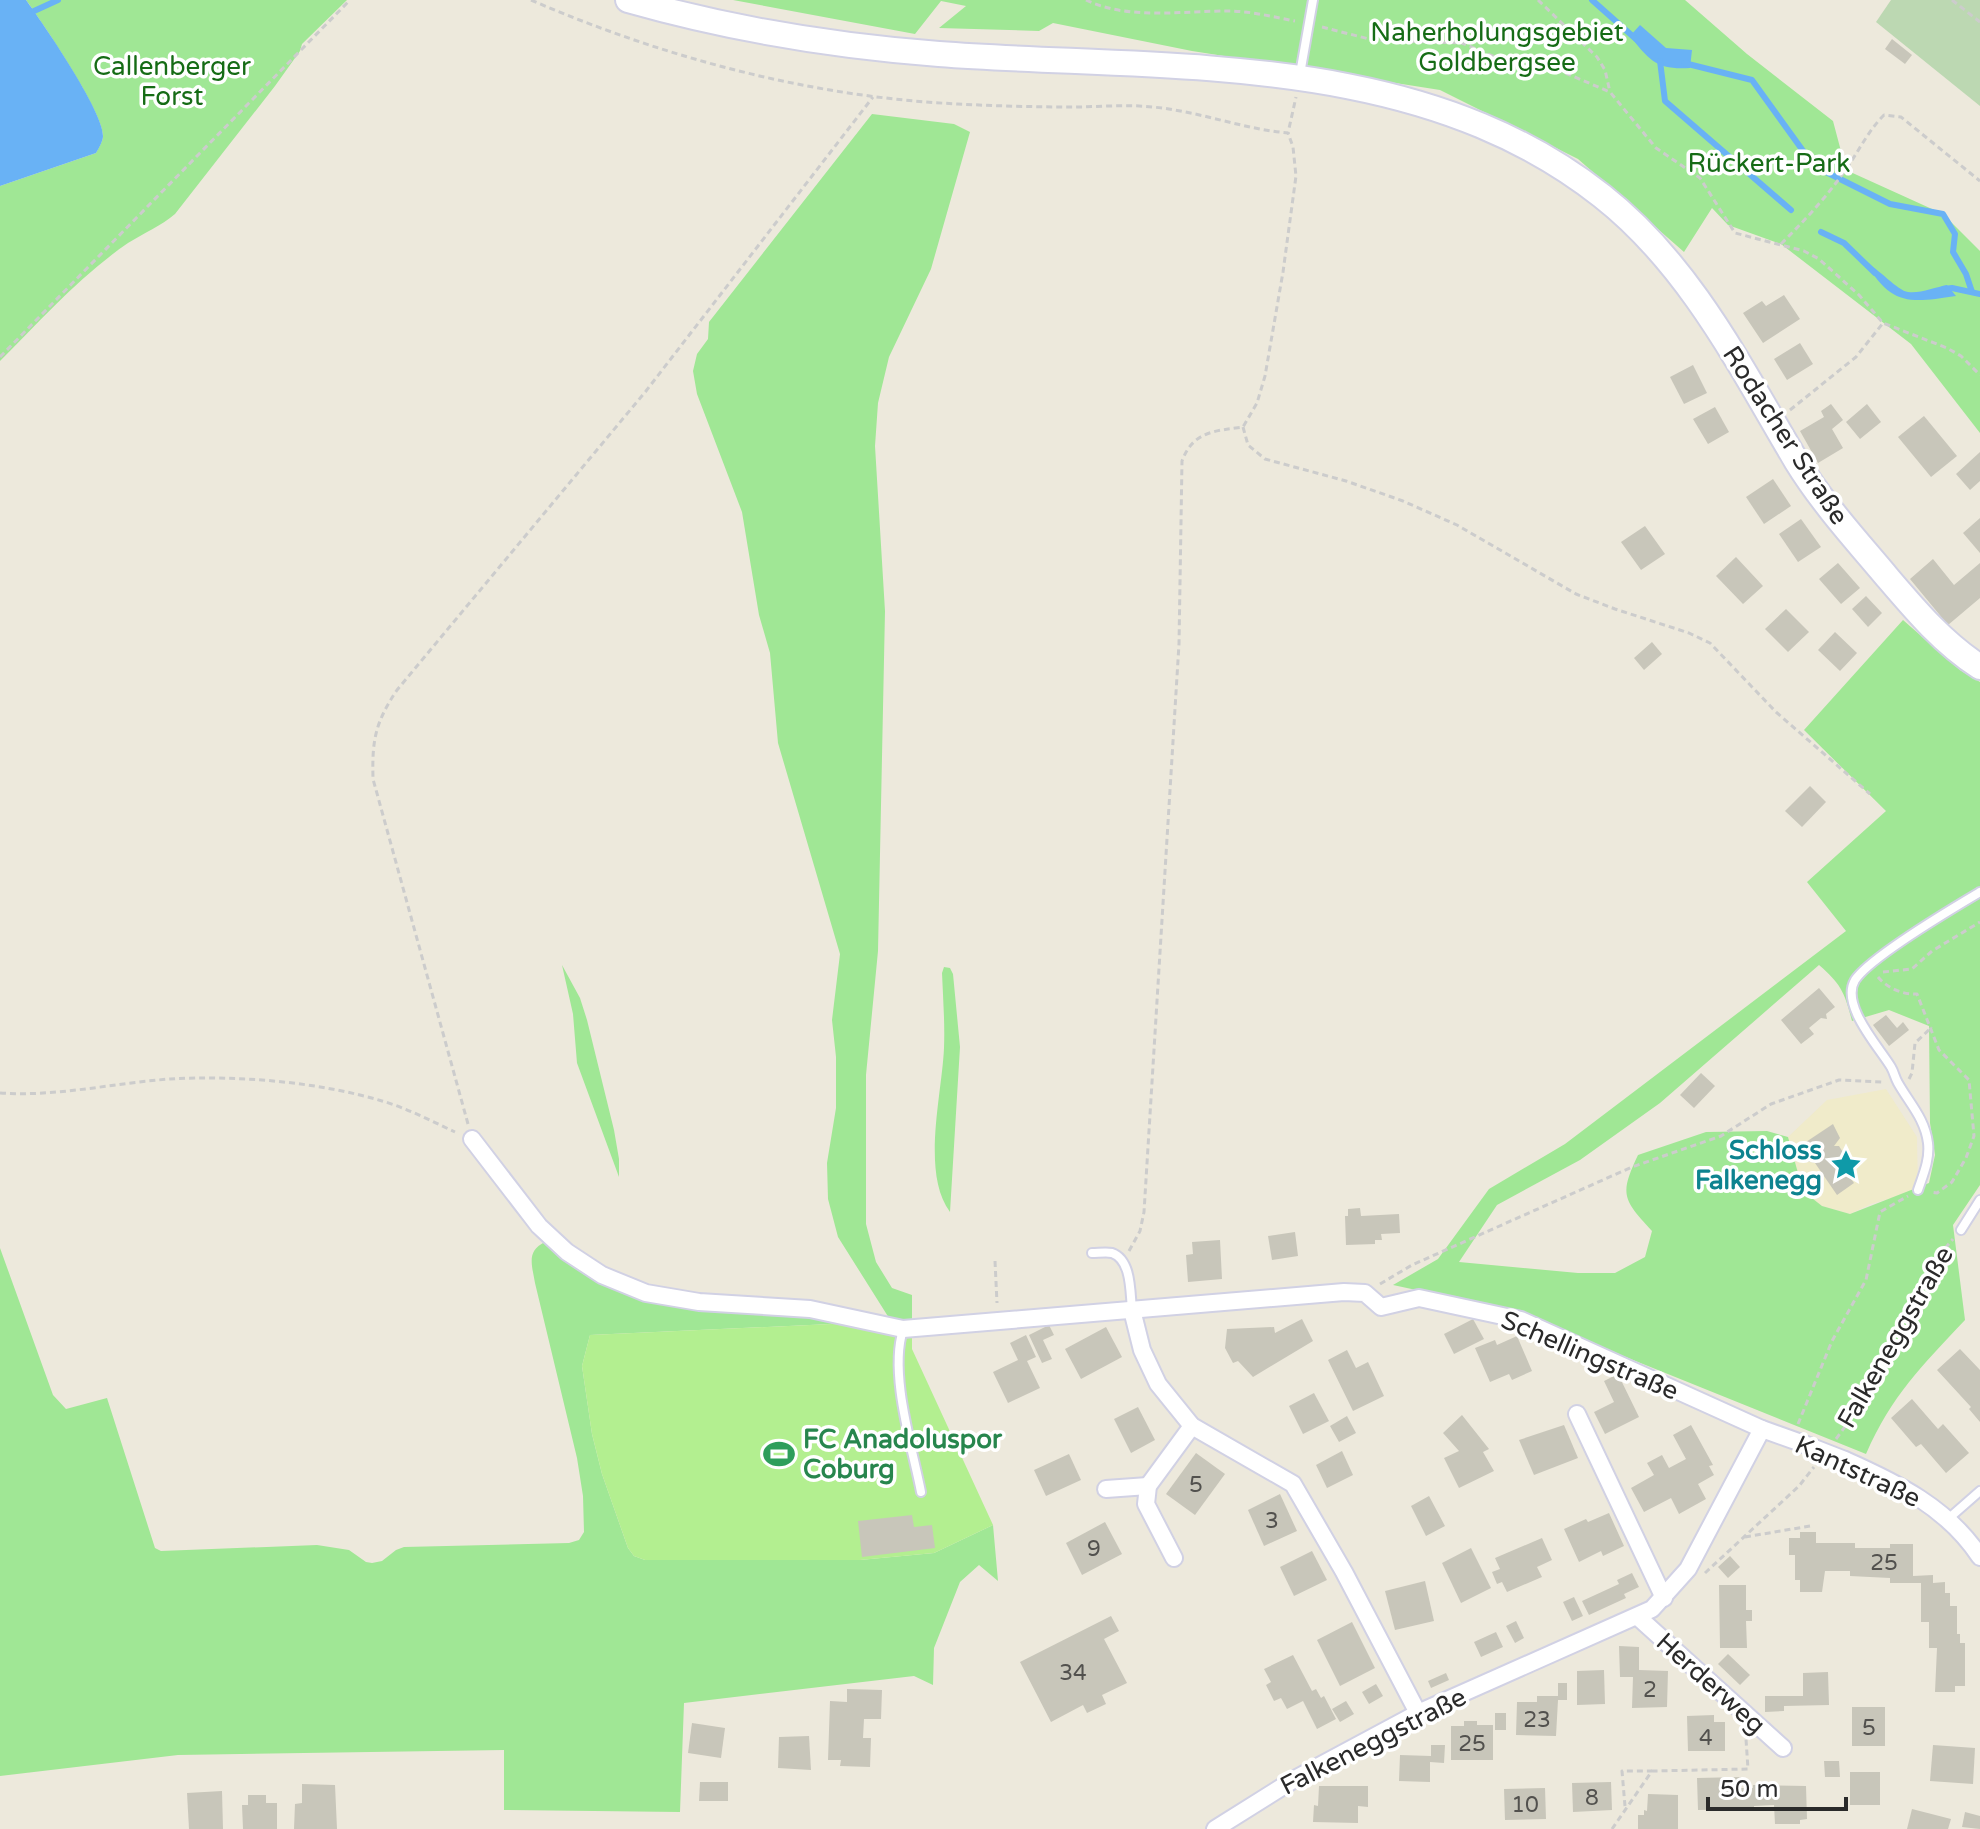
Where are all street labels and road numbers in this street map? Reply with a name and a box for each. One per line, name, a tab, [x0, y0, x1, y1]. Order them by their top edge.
street label: Rodacher Straße	[1716, 340, 1855, 530]
street label: Falkeneggstraße	[1831, 1241, 1960, 1433]
street label: Schellingstraße	[1497, 1304, 1683, 1407]
street label: Kantstraße	[1790, 1429, 1925, 1514]
street label: Herderweg	[1650, 1626, 1772, 1740]
street label: Falkeneggstraße	[1275, 1681, 1471, 1802]

